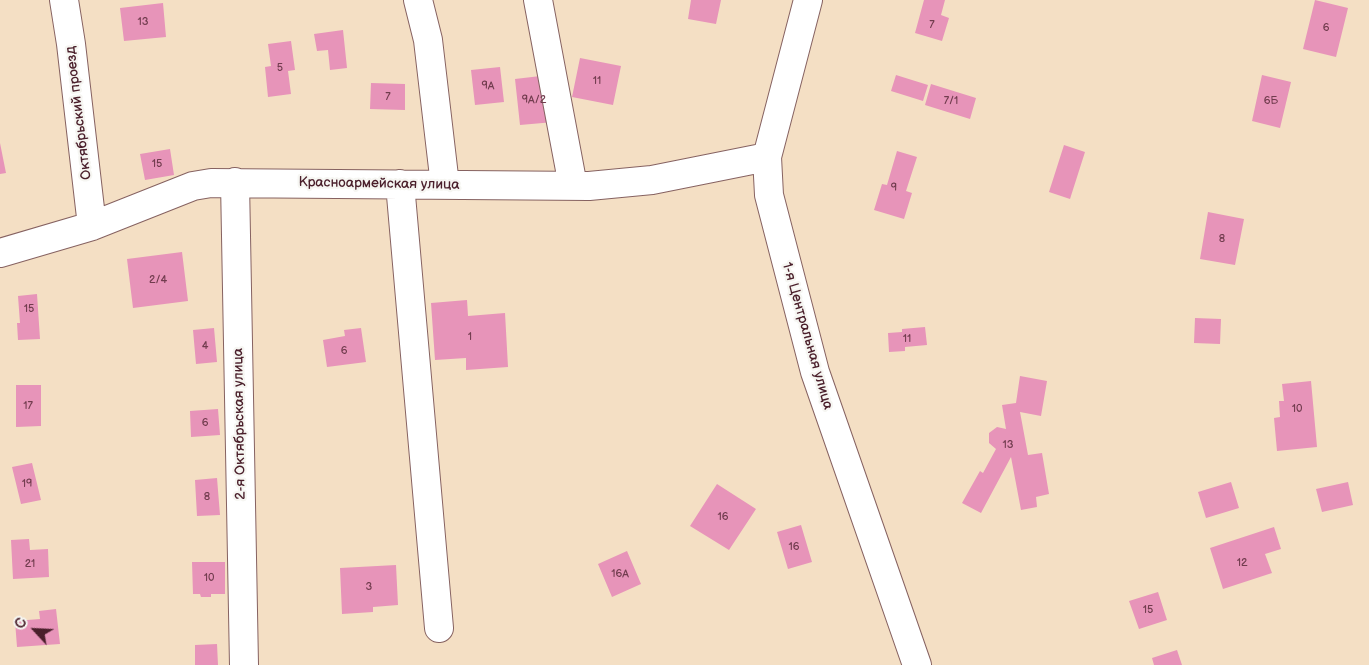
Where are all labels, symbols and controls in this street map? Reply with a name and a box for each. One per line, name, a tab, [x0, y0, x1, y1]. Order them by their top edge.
house number: 13	[137, 15, 149, 29]
house number: 7	[929, 18, 935, 32]
house number: 6	[1323, 21, 1329, 35]
street label: Октябрьский проезд	[62, 45, 96, 181]
house number: 5	[277, 61, 283, 75]
house number: 11	[593, 74, 601, 88]
house number: 9А	[481, 79, 495, 93]
house number: 7	[385, 90, 391, 104]
house number: 9А/2	[522, 93, 546, 107]
house number: 7/1	[944, 94, 958, 108]
house number: 6Б	[1264, 94, 1278, 108]
house number: 15	[152, 157, 162, 171]
street label: Красноармейская улица	[298, 174, 460, 194]
house number: 9	[891, 181, 897, 195]
house number: 8	[1219, 232, 1225, 246]
street label: 1-я Центральная улица	[778, 260, 836, 412]
house number: 2/4	[149, 273, 167, 287]
house number: 15	[24, 302, 34, 316]
house number: 1	[468, 330, 472, 344]
house number: 11	[903, 332, 911, 346]
house number: 4	[202, 339, 208, 353]
house number: 6	[341, 344, 347, 358]
street label: 2-я Октябрьская улица	[230, 348, 250, 500]
house number: 17	[23, 399, 33, 413]
house number: 10	[1292, 402, 1302, 416]
house number: 6	[202, 416, 208, 430]
house number: 13	[1002, 438, 1014, 452]
house number: 19	[22, 477, 32, 491]
house number: 8	[204, 490, 210, 504]
house number: 16	[718, 510, 728, 524]
house number: 16	[789, 540, 799, 554]
house number: 12	[1237, 556, 1247, 570]
house number: 21	[25, 557, 35, 571]
house number: 16А	[611, 567, 629, 581]
house number: 10	[204, 571, 214, 585]
house number: 3	[366, 580, 372, 594]
house number: 15	[1143, 603, 1153, 617]
north arrow	[10, 605, 60, 655]
text: С	[11, 615, 31, 631]

